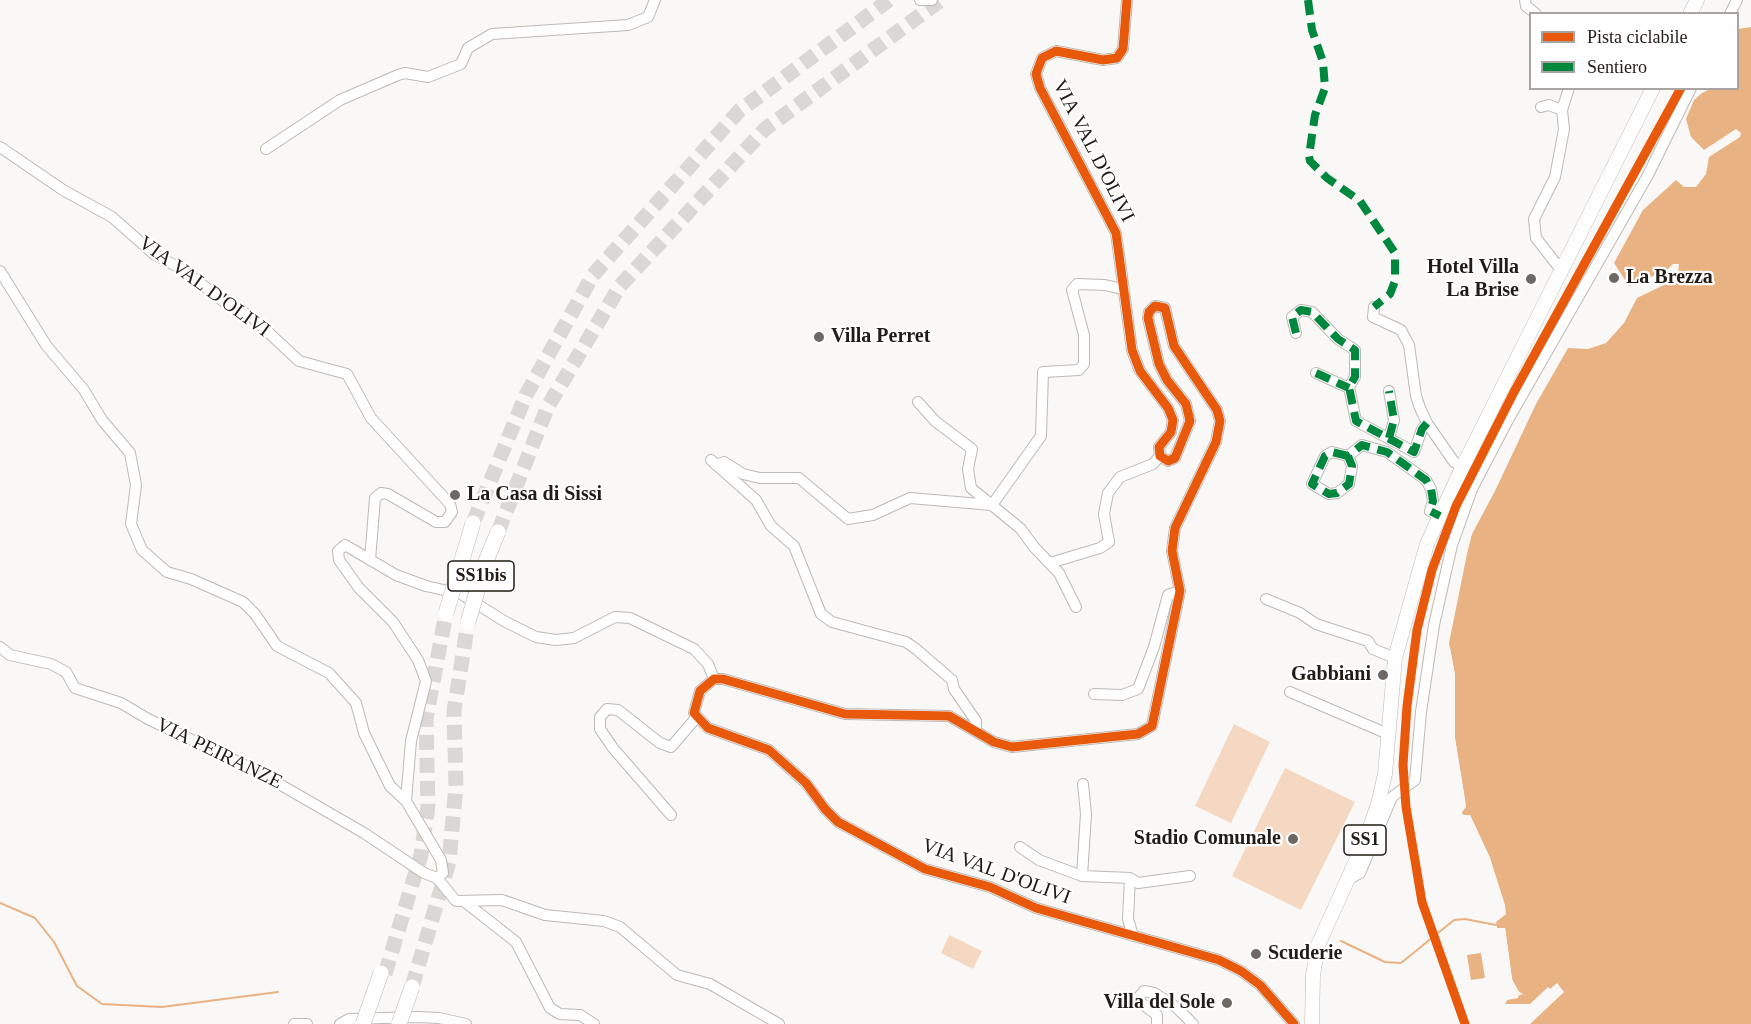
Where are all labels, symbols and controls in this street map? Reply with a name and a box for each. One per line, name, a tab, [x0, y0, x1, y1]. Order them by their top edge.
legend	[1529, 12, 1739, 90]
text: Pista ciclabile	[1587, 27, 1687, 47]
text: Sentiero	[1587, 57, 1647, 77]
street label: VIA VAL D'OLIVI	[1047, 76, 1139, 226]
street label: VIA VAL D'OLIVI	[134, 231, 274, 343]
place label: Hotel Villa La Brise	[1427, 256, 1519, 303]
place label: La Brezza	[1626, 266, 1713, 290]
marker: La Brezza	[1607, 271, 1621, 285]
marker: Hotel Villa La Brise	[1524, 272, 1538, 286]
place label: Villa Perret	[831, 325, 930, 349]
marker: Villa Perret	[812, 330, 826, 344]
place label: La Casa di Sissi	[467, 483, 602, 507]
marker: La Casa di Sissi	[448, 488, 462, 502]
road number: SS1bis	[448, 561, 514, 591]
place label: Gabbiani	[1291, 663, 1371, 687]
marker: Gabbiani	[1376, 668, 1390, 682]
street label: VIA PEIRANZE	[152, 713, 286, 795]
road number: SS1	[1344, 825, 1386, 855]
place label: Stadio Comunale	[1134, 827, 1281, 851]
marker: Stadio Comunale	[1286, 832, 1300, 846]
street label: VIA VAL D'OLIVI	[918, 834, 1074, 910]
place label: Scuderie	[1268, 942, 1342, 966]
marker: Scuderie	[1249, 947, 1263, 961]
place label: Villa del Sole	[1104, 991, 1215, 1015]
marker: Villa del Sole	[1220, 996, 1234, 1010]

